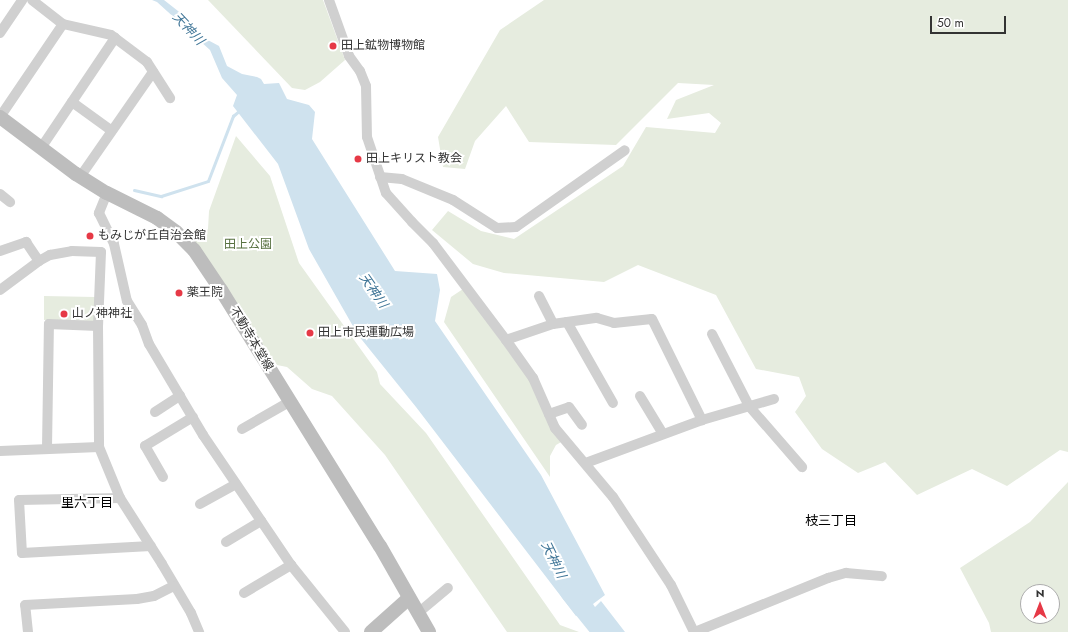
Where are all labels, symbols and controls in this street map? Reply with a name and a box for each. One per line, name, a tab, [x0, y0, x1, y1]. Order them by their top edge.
scale bar	[932, 8, 1008, 34]
water label: 天神川	[169, 9, 207, 49]
text: 50 m	[937, 14, 964, 32]
place label: 田上鉱物博物館	[341, 39, 425, 53]
marker: 田上鉱物博物館	[328, 41, 338, 51]
place label: 田上キリスト教会	[366, 152, 462, 166]
marker: 田上キリスト教会	[353, 154, 363, 164]
place label: もみじが丘自治会館	[98, 229, 206, 243]
marker: もみじが丘自治会館	[85, 231, 95, 241]
park label: 田上公園	[224, 238, 272, 252]
water label: 天神川	[355, 271, 391, 311]
place label: 薬王院	[187, 286, 223, 300]
marker: 薬王院	[174, 288, 184, 298]
street label: 不動寺本堂線	[226, 304, 276, 374]
place label: 山ノ神神社	[72, 307, 132, 321]
marker: 山ノ神神社	[59, 309, 69, 319]
place label: 田上市民運動広場	[318, 326, 414, 340]
marker: 田上市民運動広場	[305, 328, 315, 338]
district label: 里六丁目	[61, 495, 113, 511]
district label: 枝三丁目	[805, 513, 857, 529]
water label: 天神川	[537, 539, 569, 581]
north arrow	[1020, 584, 1060, 624]
text: N	[1036, 585, 1044, 601]

